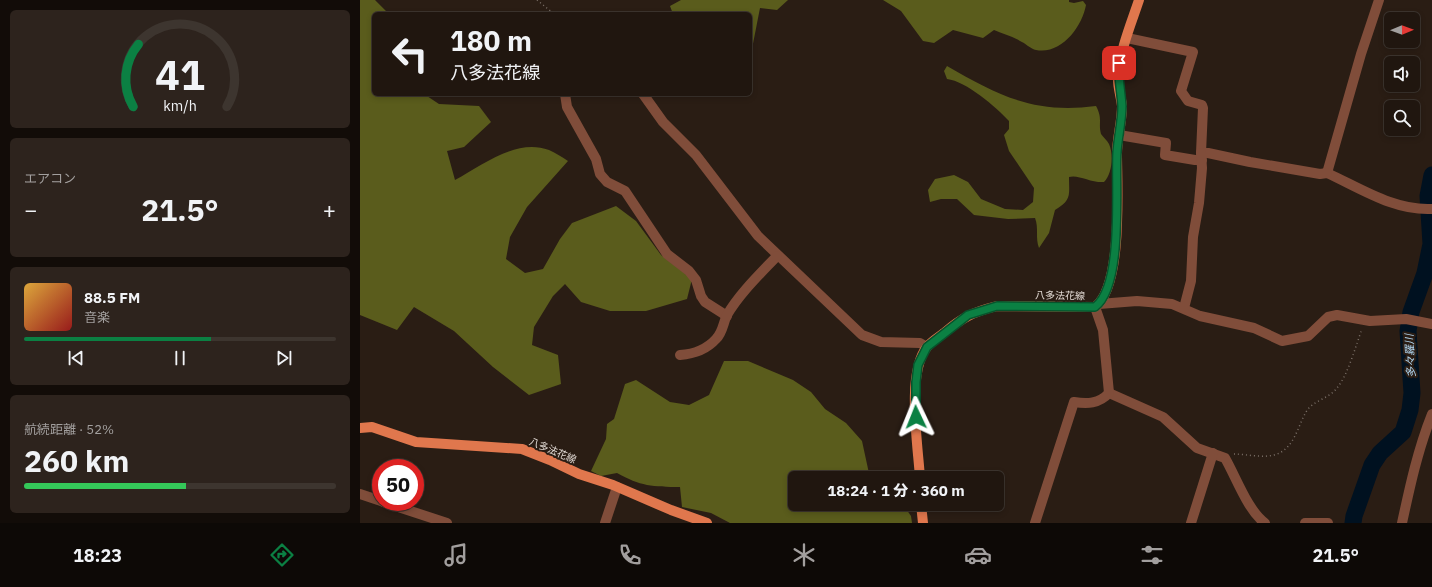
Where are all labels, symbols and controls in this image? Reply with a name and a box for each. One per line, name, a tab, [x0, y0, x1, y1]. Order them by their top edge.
north arrow	[1384, 12, 1420, 48]
map controls	[1384, 12, 1420, 136]
text: 180 m	[450, 22, 532, 59]
icon: left	[384, 28, 436, 80]
pin	[1102, 46, 1136, 80]
text: 41	[155, 47, 205, 101]
icon: arrive	[1108, 52, 1130, 74]
button: sound	[1384, 56, 1420, 92]
text: 八多法花線	[450, 61, 540, 84]
text: km/h	[163, 96, 197, 115]
button: search	[1384, 100, 1420, 136]
text: エアコン	[24, 170, 76, 187]
text: 21.5°	[141, 190, 219, 229]
text: −	[24, 195, 37, 224]
text: +	[323, 195, 336, 224]
text: 88.5 FM	[84, 288, 140, 307]
street label: 八多法花線	[1035, 289, 1085, 302]
text: 音楽	[84, 309, 110, 326]
water label: 多々羅川	[1402, 333, 1418, 378]
icon: previous	[65, 347, 87, 369]
icon: pause	[169, 347, 191, 369]
icon: next	[273, 347, 295, 369]
position arrow	[895, 396, 937, 438]
text: 航続距離 · 52%	[24, 421, 114, 438]
street label: 八多法花線	[527, 435, 578, 466]
text: 260 km	[24, 441, 129, 480]
speed limit sign: 50	[372, 459, 424, 511]
text: 18:24 · 1 分 · 360 m	[827, 481, 965, 500]
icon: directions	[268, 541, 296, 569]
icon: music	[442, 541, 470, 569]
icon: phone	[616, 541, 644, 569]
icon: climate	[790, 541, 818, 569]
icon: car	[964, 541, 992, 569]
icon: filters	[1138, 541, 1166, 569]
text: 18:23	[73, 544, 122, 567]
text: 21.5°	[1312, 544, 1359, 567]

